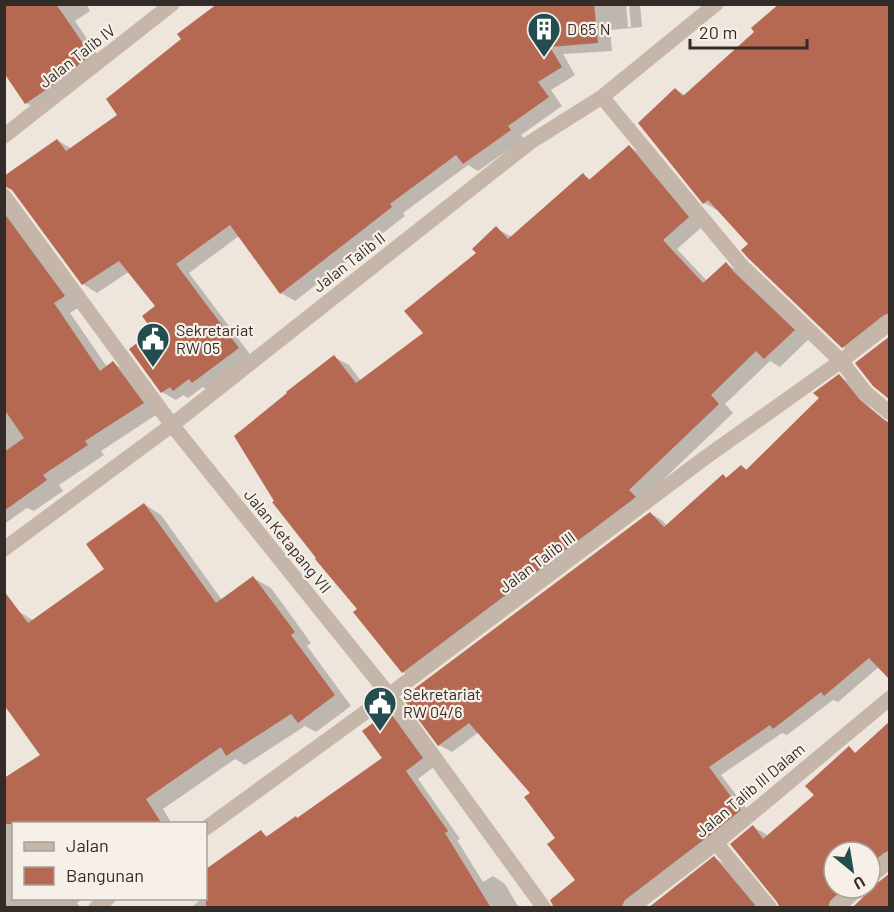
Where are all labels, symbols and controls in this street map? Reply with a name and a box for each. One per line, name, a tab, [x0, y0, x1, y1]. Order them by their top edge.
building icon: D 65 N	[526, 11, 562, 58]
scale bar	[690, 12, 807, 50]
place label: D 65 N	[567, 19, 611, 38]
street label: Jalan Talib IV	[35, 20, 119, 91]
text: 20 m	[699, 21, 737, 43]
street label: Jalan Talib II	[309, 228, 388, 296]
place label: Sekretariat RW 05	[176, 320, 254, 357]
public building icon: Sekretariat RW 05	[135, 321, 171, 368]
street label: Jalan Ketapang VII	[241, 485, 336, 596]
street label: Jalan Talib III	[495, 527, 578, 596]
place label: Sekretariat RW 04/6	[403, 684, 481, 721]
public building icon: Sekretariat RW 04/6	[362, 685, 398, 732]
street label: Jalan Talib III Dalam	[691, 738, 808, 841]
legend	[12, 822, 207, 900]
text: Jalan	[66, 834, 109, 856]
north arrow	[822, 840, 882, 900]
text: Bangunan	[66, 864, 144, 886]
text: U	[851, 873, 869, 894]

